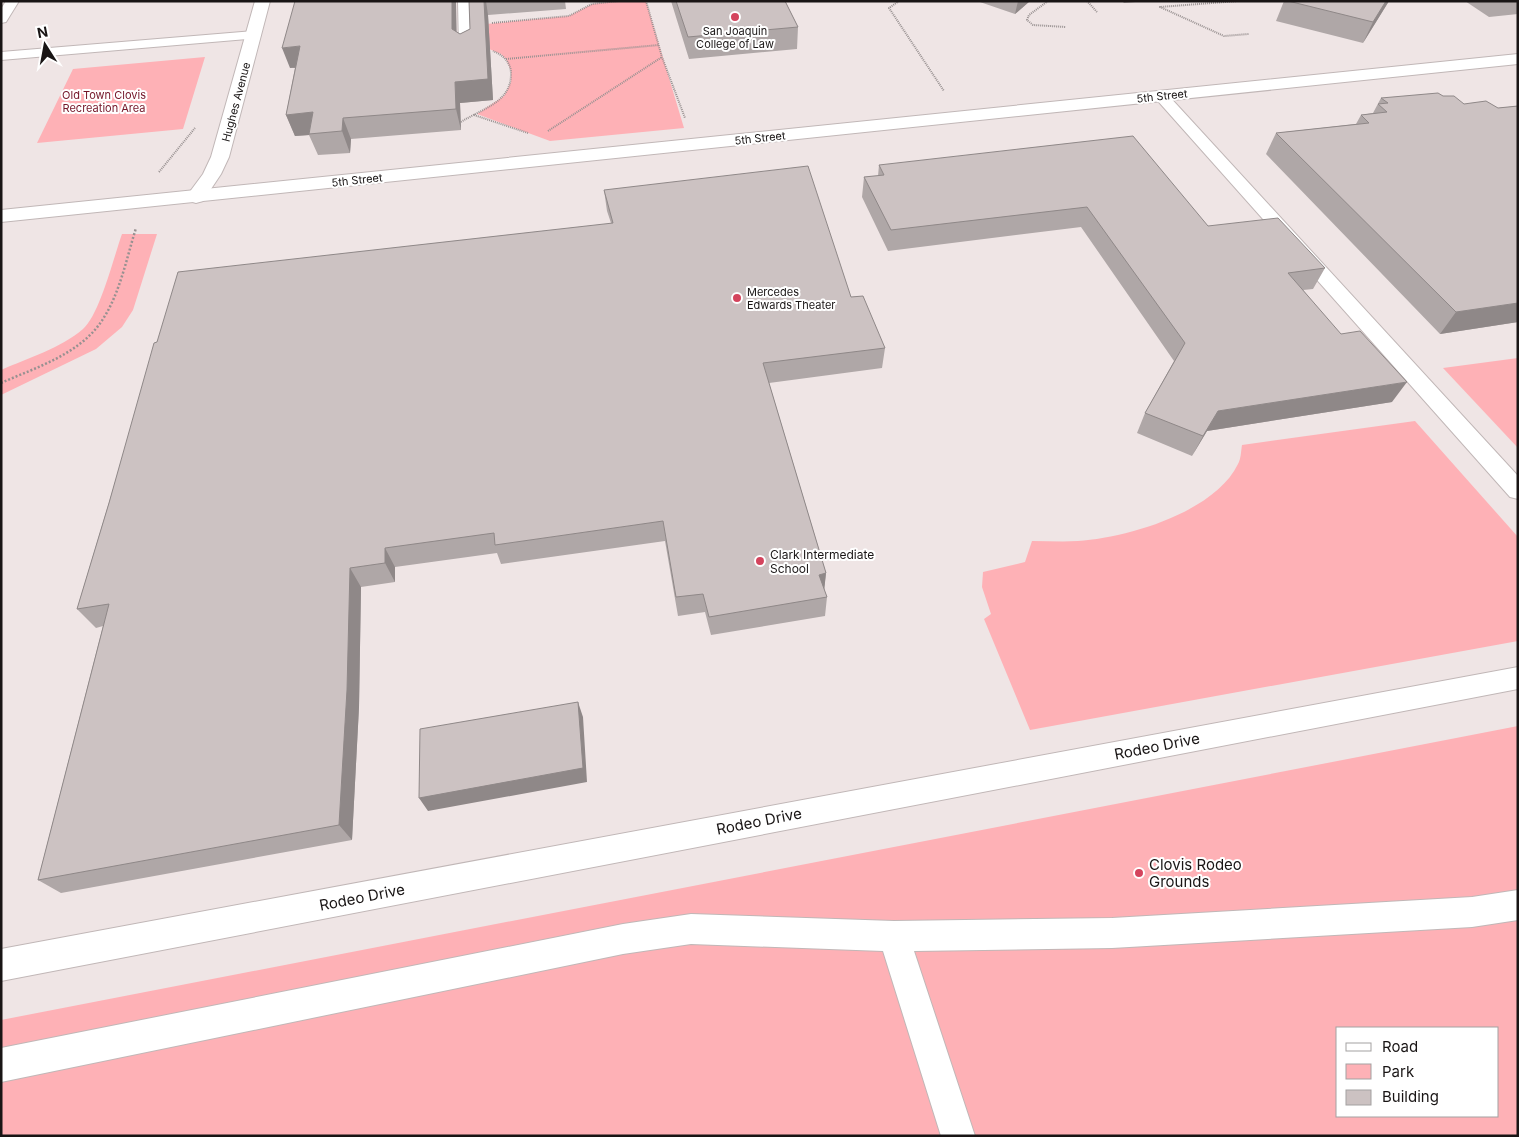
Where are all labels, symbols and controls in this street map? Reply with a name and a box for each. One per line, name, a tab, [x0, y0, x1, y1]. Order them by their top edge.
marker: San Joaquin College of Law	[729, 11, 741, 23]
north arrow	[20, 20, 70, 70]
text: N	[36, 22, 49, 41]
place label: San Joaquin College of Law	[696, 24, 774, 51]
street label: Hughes Avenue	[219, 61, 253, 143]
street label: 5th Street	[1136, 86, 1188, 106]
park label: Old Town Clovis Recreation Area	[62, 88, 146, 115]
street label: 5th Street	[734, 128, 786, 148]
street label: 5th Street	[331, 170, 383, 190]
place label: Mercedes Edwards Theater	[747, 285, 835, 312]
marker: Mercedes Edwards Theater	[731, 292, 743, 304]
place label: Clark Intermediate School	[770, 547, 874, 576]
marker: Clark Intermediate School	[754, 555, 766, 567]
street label: Rodeo Drive	[1113, 728, 1201, 764]
street label: Rodeo Drive	[715, 803, 803, 839]
place label: Clovis Rodeo Grounds	[1149, 855, 1242, 891]
marker: Clovis Rodeo Grounds	[1133, 867, 1145, 879]
street label: Rodeo Drive	[318, 879, 406, 915]
legend	[1336, 1027, 1499, 1117]
text: Road	[1382, 1037, 1418, 1056]
text: Park	[1382, 1062, 1415, 1081]
text: Building	[1382, 1087, 1439, 1106]

